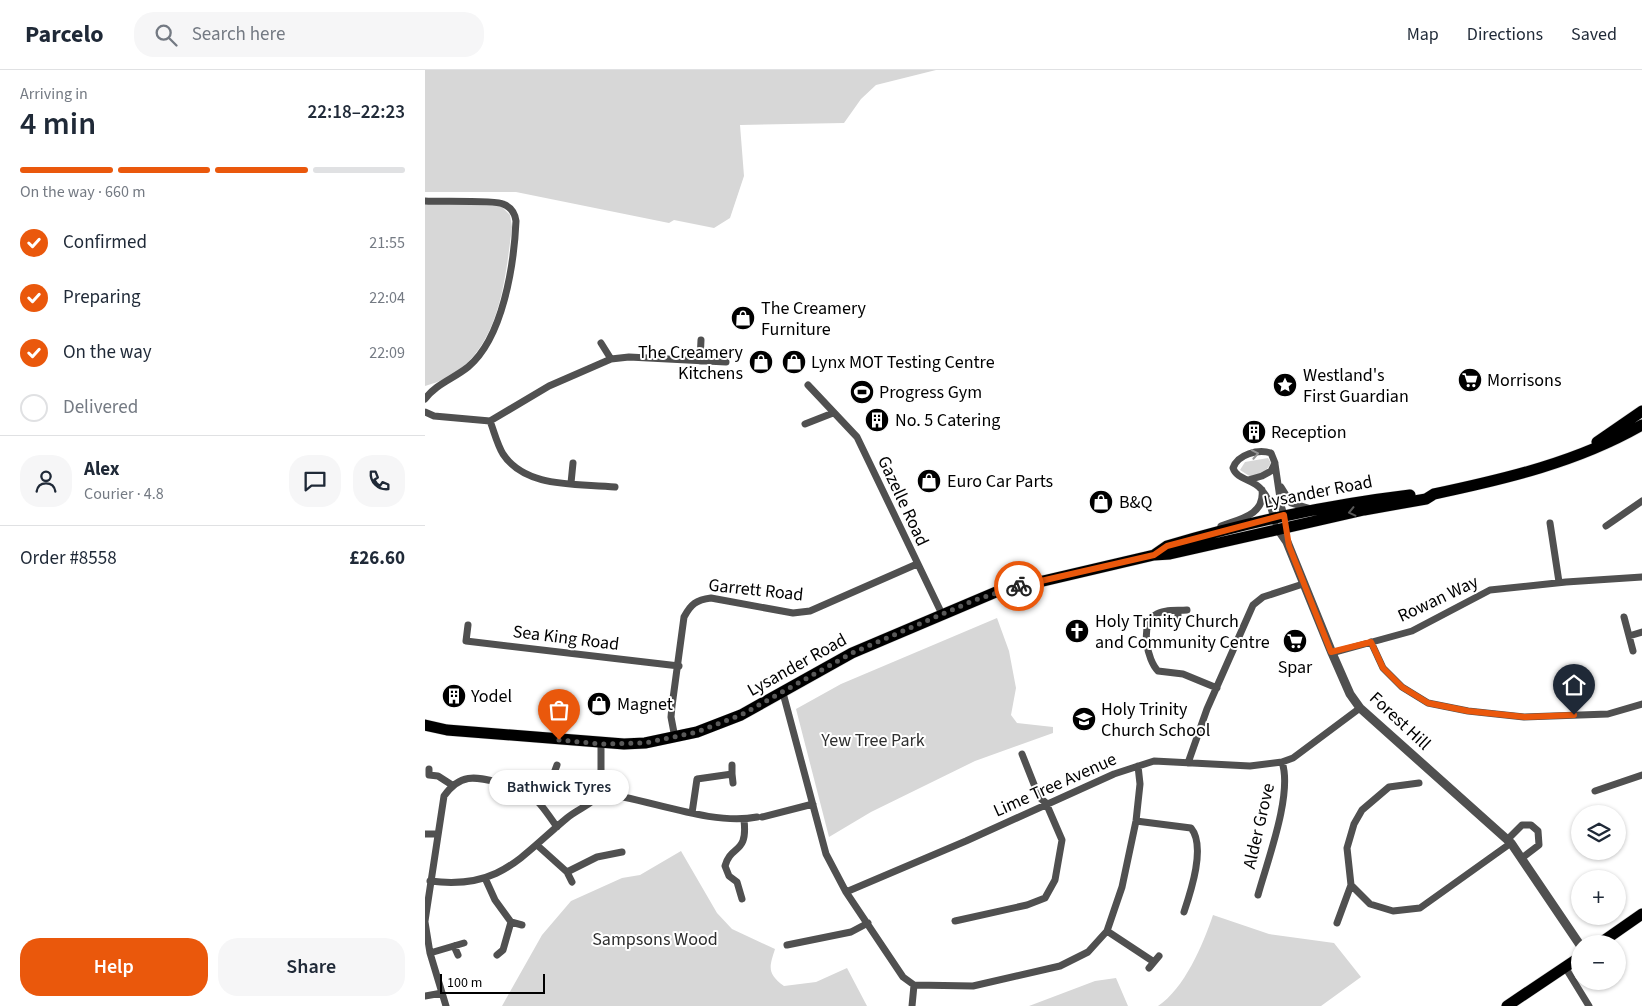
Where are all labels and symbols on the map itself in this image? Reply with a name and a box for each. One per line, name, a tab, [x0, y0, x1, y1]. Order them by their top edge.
place label: The Creamery Furniture	[761, 296, 867, 342]
shop icon: The Creamery Furniture	[730, 305, 756, 331]
place label: The Creamery Kitchens	[638, 340, 744, 386]
shop icon: The Creamery Kitchens	[748, 349, 774, 375]
shop icon: Lynx MOT Testing Centre	[781, 349, 807, 375]
place label: Lynx MOT Testing Centre	[811, 350, 995, 375]
place label: Westland's First Guardian	[1303, 363, 1409, 409]
supermarket icon: Morrisons	[1457, 367, 1483, 393]
place label: Morrisons	[1487, 368, 1561, 393]
place icon: Westland's First Guardian	[1272, 372, 1298, 398]
sports icon: Progress Gym	[849, 379, 875, 405]
place label: Progress Gym	[879, 380, 982, 405]
building icon: No. 5 Catering	[864, 407, 890, 433]
place label: No. 5 Catering	[895, 408, 1000, 433]
building icon: Reception	[1241, 419, 1267, 445]
place label: Reception	[1271, 420, 1347, 445]
one-way arrow	[1251, 449, 1259, 459]
street label: Gazelle Road	[871, 452, 935, 550]
shop icon: Euro Car Parts	[916, 468, 942, 494]
place label: Euro Car Parts	[947, 469, 1053, 494]
street label: Lysander Road	[1261, 469, 1375, 515]
shop icon: B&Q	[1088, 489, 1114, 515]
place label: B&Q	[1119, 490, 1153, 515]
one-way arrow	[1348, 506, 1357, 517]
courier	[994, 561, 1044, 611]
street label: Rowan Way	[1394, 569, 1483, 629]
street label: Garrett Road	[707, 573, 805, 607]
place label: Holy Trinity Church and Community Centre	[1095, 609, 1270, 655]
church icon: Holy Trinity Church and Community Centre	[1064, 618, 1090, 644]
street label: Sea King Road	[511, 619, 621, 657]
street label: Lysander Road	[743, 627, 851, 703]
supermarket icon: Spar	[1282, 628, 1308, 654]
place label: Spar	[1278, 655, 1313, 680]
pin	[1553, 664, 1595, 715]
building icon: Yodel	[441, 683, 467, 709]
place label: Yodel	[470, 684, 512, 709]
street label: Forest Hill	[1364, 686, 1436, 756]
pin	[538, 689, 580, 740]
shop icon: Magnet	[586, 691, 612, 717]
place label: Magnet	[617, 692, 673, 717]
place label: Holy Trinity Church School	[1101, 697, 1210, 743]
school or university icon: Holy Trinity Church School	[1071, 706, 1097, 732]
park label: Yew Tree Park	[820, 728, 925, 753]
street label: Lime Tree Avenue	[989, 747, 1121, 823]
callout: Bathwick Tyres	[489, 770, 629, 805]
street label: Alder Grove	[1237, 781, 1281, 871]
park label: Sampsons Wood	[592, 927, 718, 952]
scale bar	[440, 971, 545, 994]

